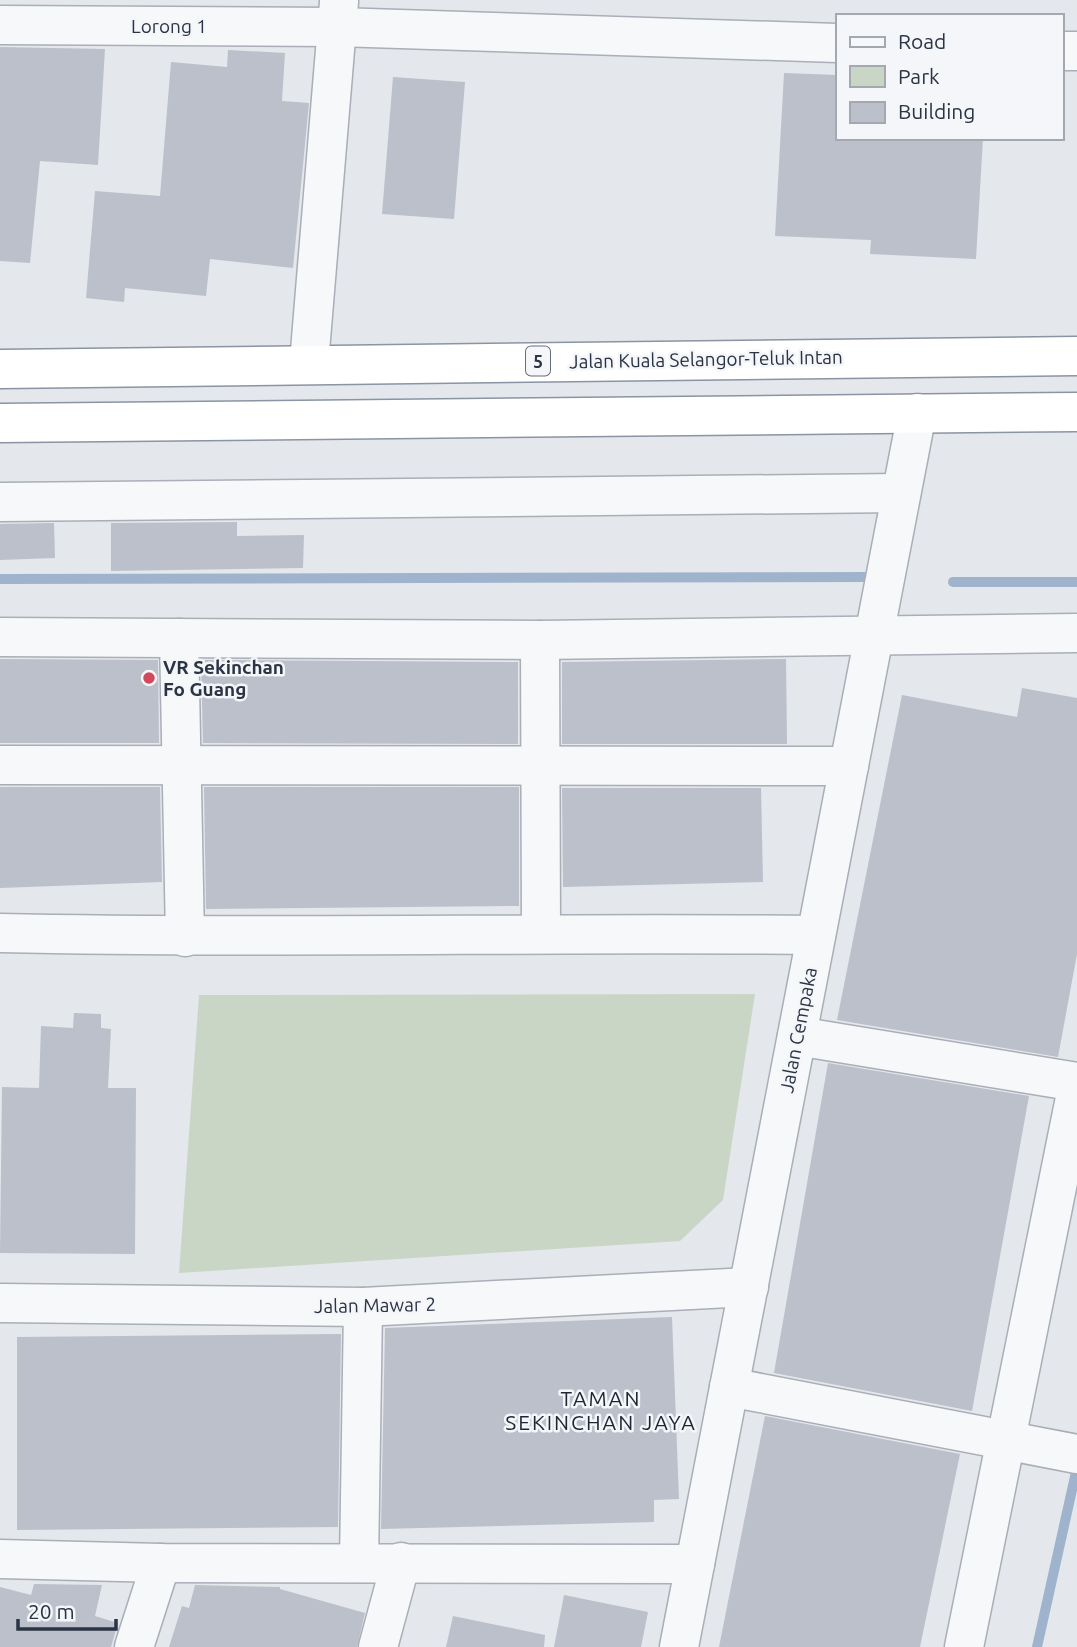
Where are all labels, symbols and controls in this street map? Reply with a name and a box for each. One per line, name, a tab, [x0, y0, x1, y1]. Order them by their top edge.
legend	[836, 14, 1063, 140]
street label: Lorong 1	[131, 15, 207, 37]
text: Road	[898, 29, 946, 53]
text: Park	[898, 64, 940, 88]
text: Building	[898, 99, 975, 123]
road number: 5	[526, 346, 550, 376]
street label: Jalan Kuala Selangor-Teluk Intan	[569, 346, 843, 372]
place label: VR Sekinchan Fo Guang	[163, 656, 284, 700]
marker: VR Sekinchan Fo Guang	[141, 670, 157, 686]
street label: Jalan Cempaka	[775, 965, 821, 1095]
street label: Jalan Mawar 2	[314, 1293, 436, 1317]
district label: TAMAN SEKINCHAN JAYA	[505, 1386, 697, 1434]
scale bar	[18, 1588, 116, 1632]
text: 20 m	[28, 1599, 75, 1623]

